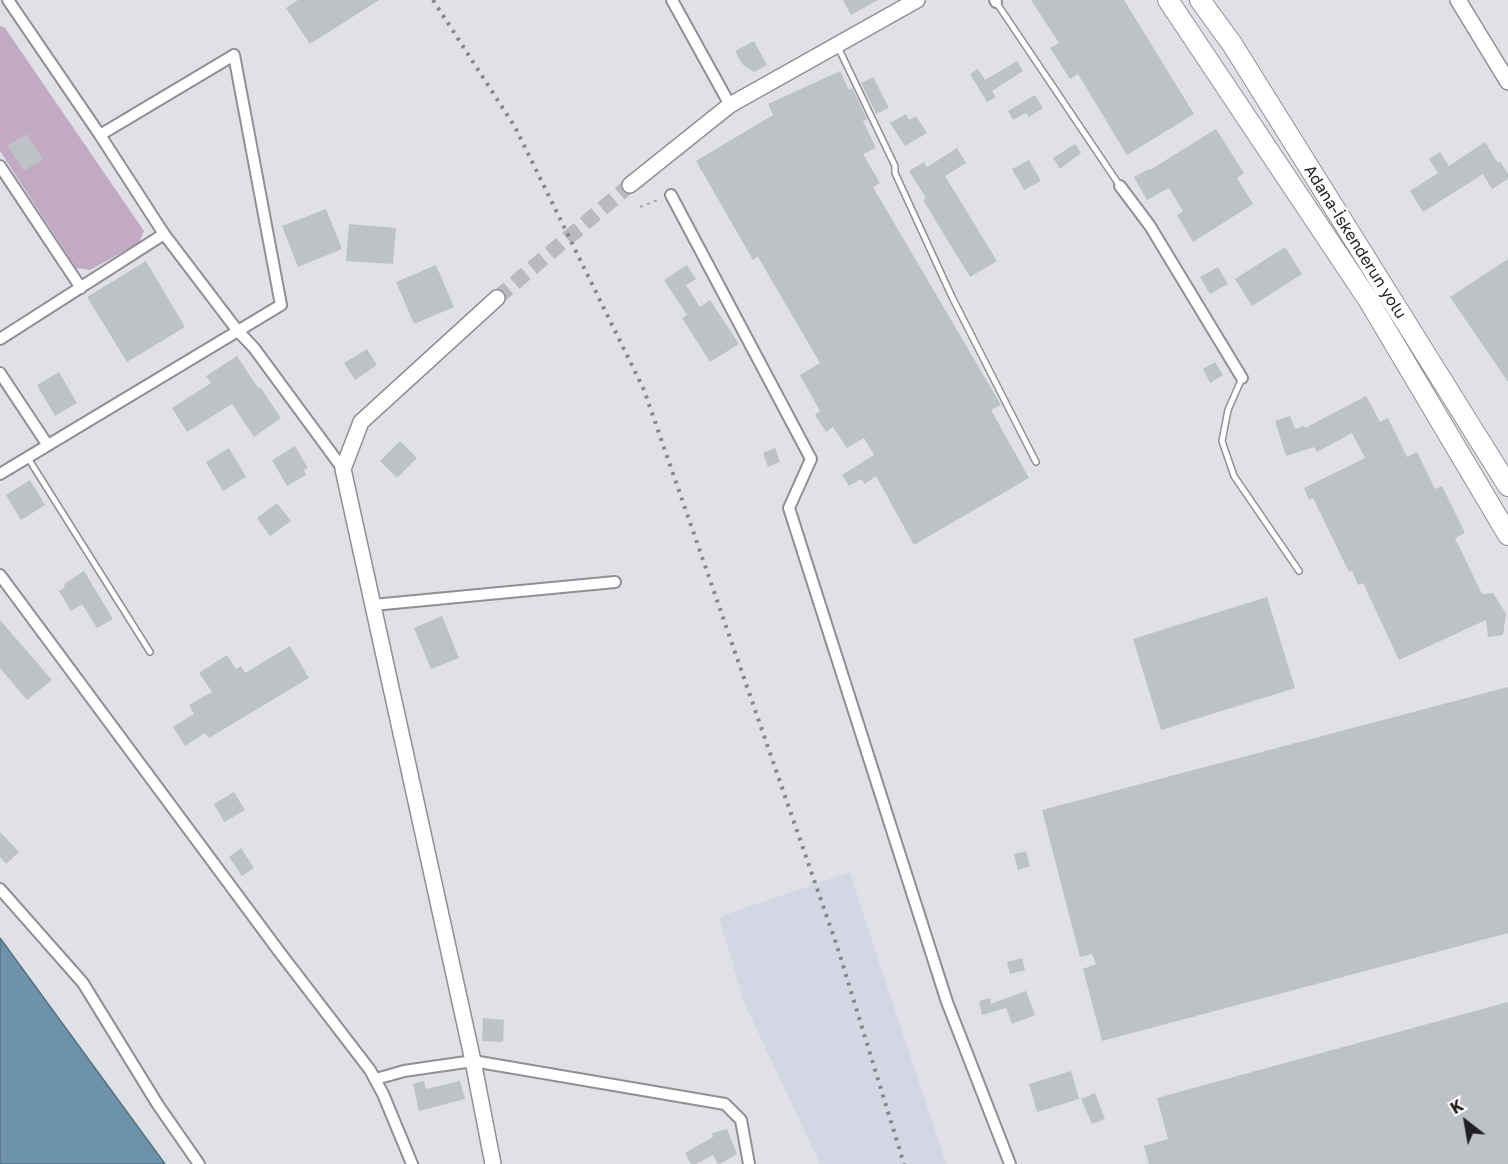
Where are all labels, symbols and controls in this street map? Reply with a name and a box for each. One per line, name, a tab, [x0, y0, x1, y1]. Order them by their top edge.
street label: Adana-İskenderun yolu	[1300, 162, 1410, 322]
north arrow	[1436, 1092, 1496, 1152]
text: K	[1447, 1095, 1467, 1118]

